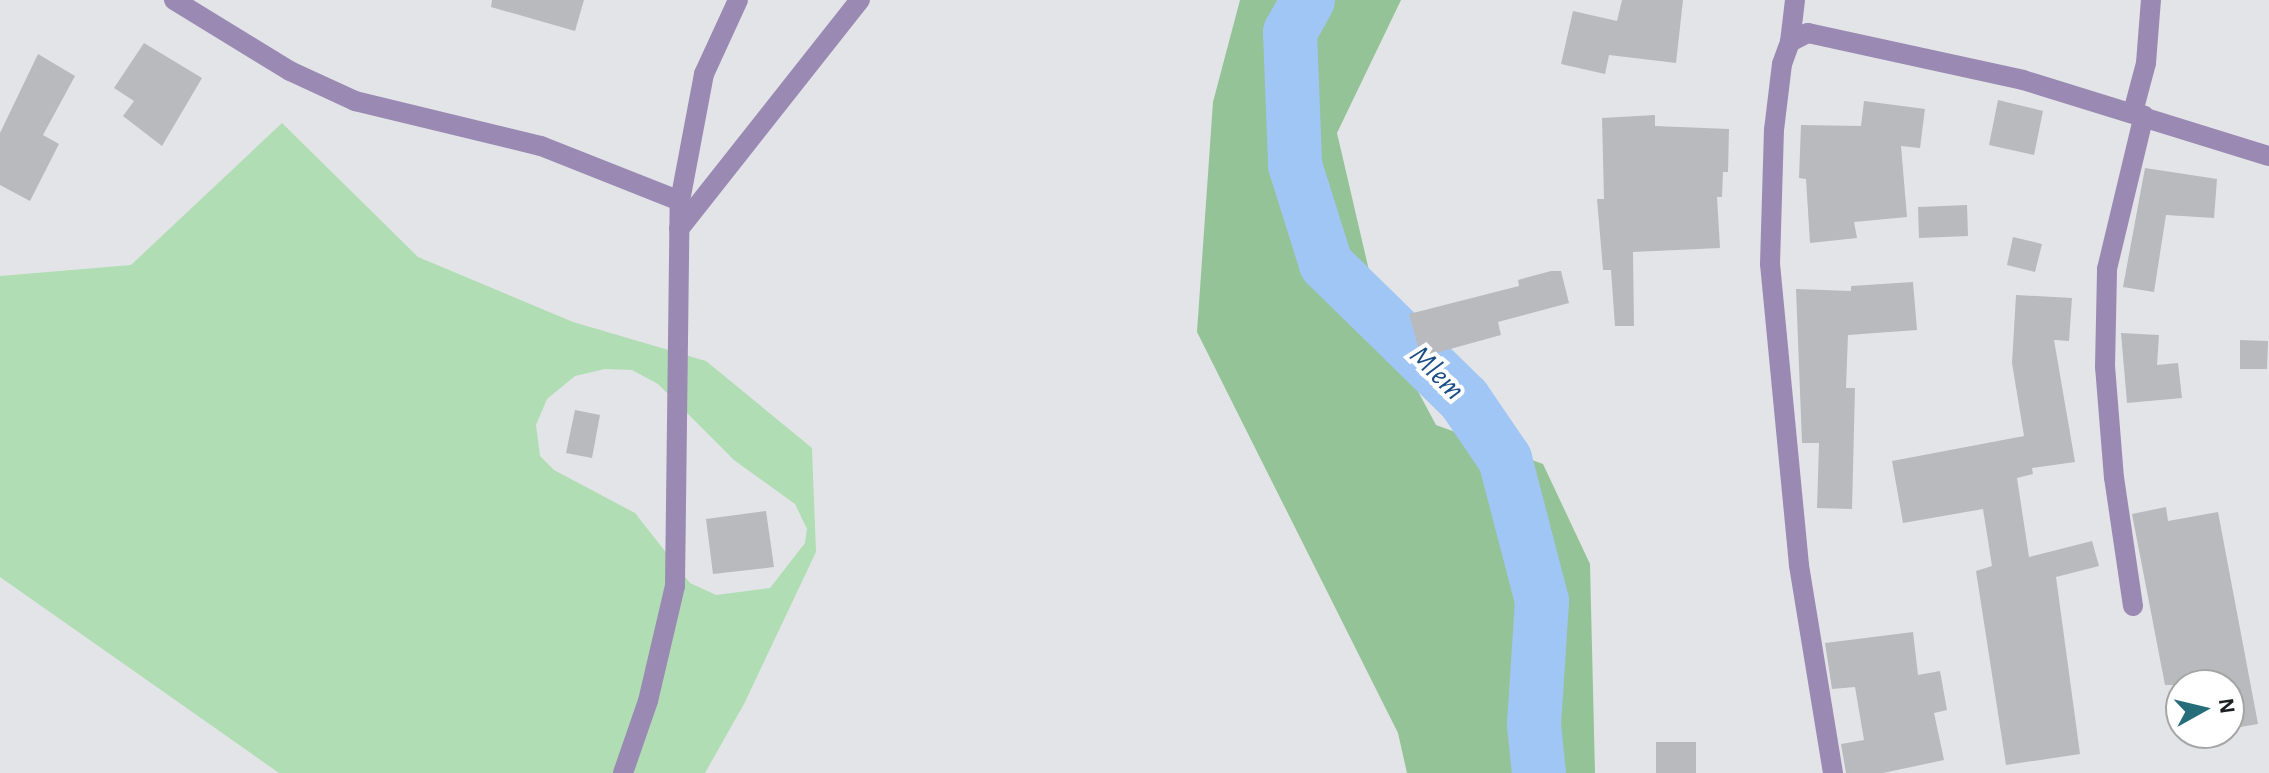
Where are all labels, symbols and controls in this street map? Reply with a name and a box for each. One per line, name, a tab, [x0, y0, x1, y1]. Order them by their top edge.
water label: Mlem	[1402, 338, 1472, 408]
north arrow	[2165, 669, 2245, 749]
text: N	[2215, 697, 2239, 715]

